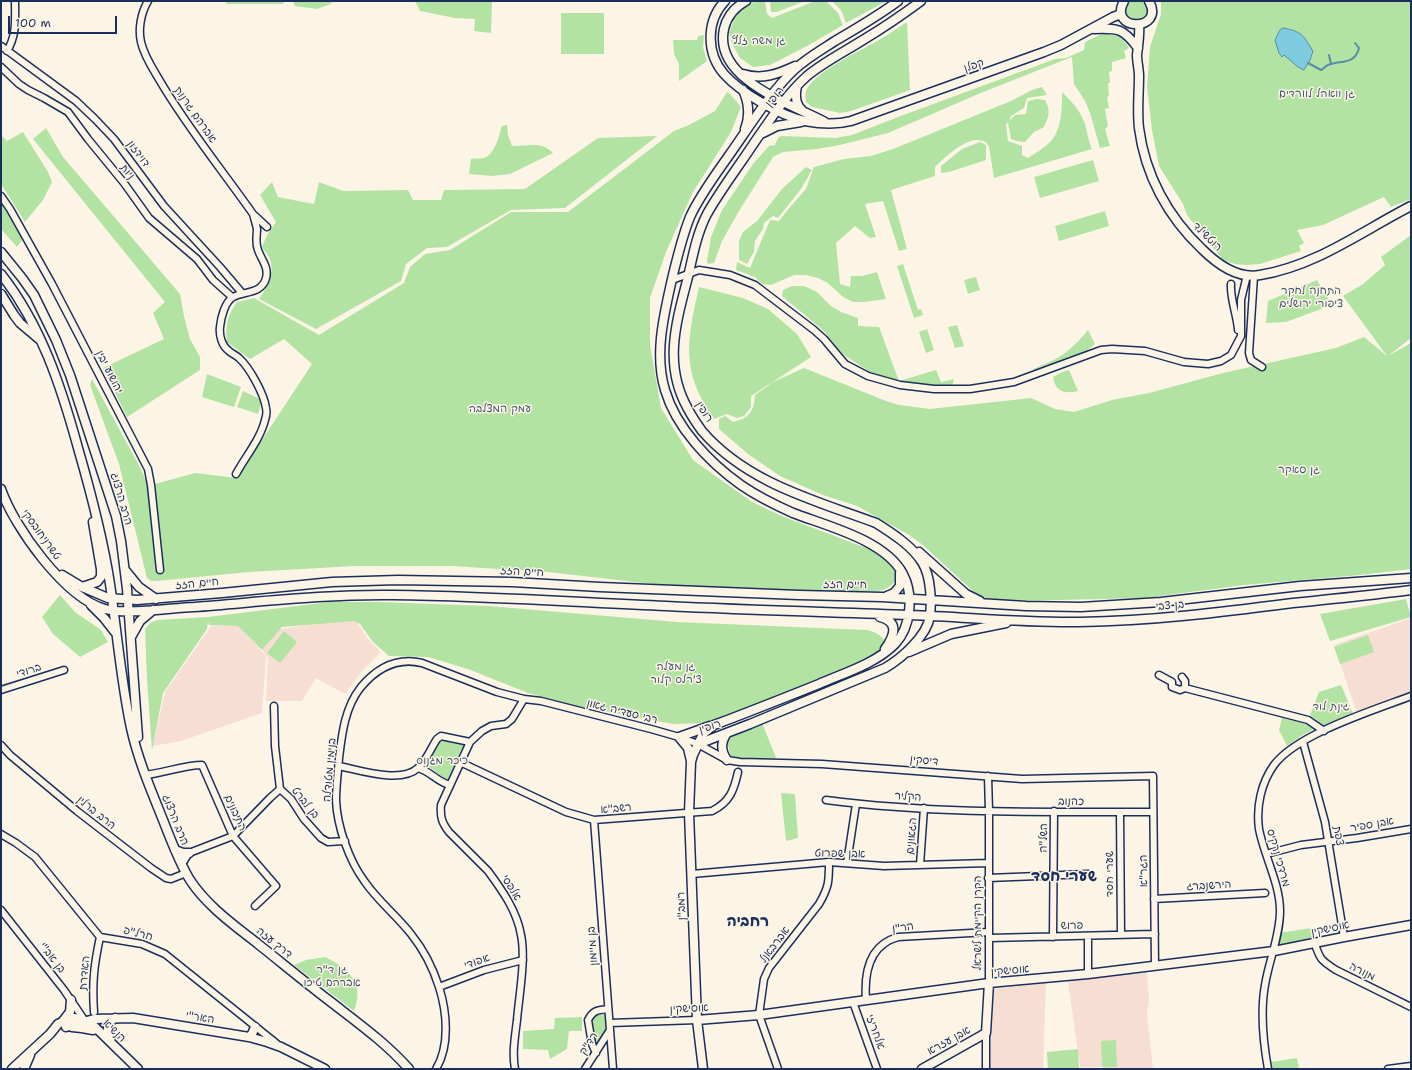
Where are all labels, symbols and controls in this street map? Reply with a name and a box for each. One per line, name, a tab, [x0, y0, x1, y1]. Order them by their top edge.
scale bar	[10, 8, 119, 34]
text: 100 m	[15, 15, 51, 31]
park label: גן משה זלץ	[732, 34, 786, 48]
street label: קפלן	[962, 56, 986, 76]
street label: אברהם גרנות	[171, 84, 219, 146]
street label: רופין	[763, 84, 787, 110]
park label: גן וואהל לוורדים	[1279, 87, 1355, 101]
street label: דוידזון	[124, 138, 152, 170]
street label: ניות	[117, 162, 137, 182]
street label: רוטשילד	[1189, 220, 1225, 254]
park label: התחנה לחקר ציפורי ירושלים	[1279, 284, 1343, 310]
street label: יהושוע יבין	[93, 348, 125, 396]
street label: רופין	[692, 399, 716, 425]
park label: עמק המצלבה	[469, 402, 531, 416]
park label: גן סאקר	[1278, 463, 1320, 477]
street label: הרב הרצוג	[107, 471, 135, 527]
street label: טשרניחובסקי	[18, 507, 64, 563]
street label: חיים הזז	[500, 564, 544, 580]
street label: חיים הזז	[175, 576, 219, 592]
street label: חיים הזז	[823, 578, 867, 592]
street label: בן צבי	[1155, 598, 1185, 614]
park label: גן מעלה צ'רלס קלור	[650, 660, 702, 686]
street label: ברודי	[15, 661, 43, 681]
street label: רבי סעדיה גאון	[585, 697, 659, 727]
park label: גינת לוד	[1312, 700, 1350, 714]
street label: רופין	[697, 717, 723, 737]
street label: בנימין מטודלה	[321, 737, 339, 803]
street label: דיסקין	[909, 753, 939, 769]
park label: כיכר מגנוס	[416, 754, 468, 768]
street label: בן לברט	[288, 785, 322, 821]
street label: הקליר	[894, 789, 922, 805]
street label: הרב ברלין	[74, 793, 118, 833]
street label: הרב הרצוג	[159, 793, 191, 847]
street label: התיבונים	[221, 793, 249, 833]
street label: כהנוב	[1058, 795, 1084, 809]
street label: רשב"א	[600, 801, 632, 817]
street label: אבן ספיר	[1349, 815, 1395, 835]
street label: הגאונים	[904, 817, 920, 855]
street label: השל"ה	[1037, 823, 1051, 853]
street label: צפת	[1330, 825, 1346, 847]
street label: מרדכי נרקיס	[1263, 828, 1293, 888]
street label: אבן שפרוט	[814, 847, 866, 861]
street label: שערי חסד	[1103, 851, 1117, 897]
street label: הגר"א	[1137, 855, 1151, 887]
district label: שערי חסד	[1031, 868, 1097, 886]
street label: אלפסי	[498, 873, 524, 903]
street label: הקרן הקיימת לישראל	[971, 875, 985, 971]
street label: הירשנברג	[1186, 878, 1232, 894]
street label: רמב"ן	[675, 892, 689, 920]
district label: רחביה	[727, 913, 769, 931]
street label: פרוש	[1061, 919, 1083, 933]
street label: אוסישקין	[1310, 919, 1350, 939]
street label: הר"ן	[891, 920, 915, 936]
street label: חרל"פ	[122, 924, 154, 944]
street label: אברבאנל	[757, 924, 793, 966]
street label: דרך עזה	[253, 925, 295, 961]
street label: בן מיימון	[585, 926, 601, 966]
street label: בן אב"י	[36, 940, 68, 976]
street label: אפודי	[462, 951, 492, 973]
street label: האדרת	[77, 955, 93, 991]
street label: מנורה	[1347, 960, 1377, 984]
park label: גן ד"ר אברהם טיכו	[303, 963, 361, 989]
street label: אוסישקין	[990, 963, 1030, 979]
street label: אוסישקין	[669, 1001, 709, 1017]
street label: האר"י	[185, 1009, 215, 1027]
street label: אלחריזי	[863, 1013, 887, 1051]
street label: הנשיא	[100, 1017, 128, 1045]
street label: אבן עזרא	[925, 1024, 973, 1058]
street label: רד"ק	[577, 1030, 601, 1058]

